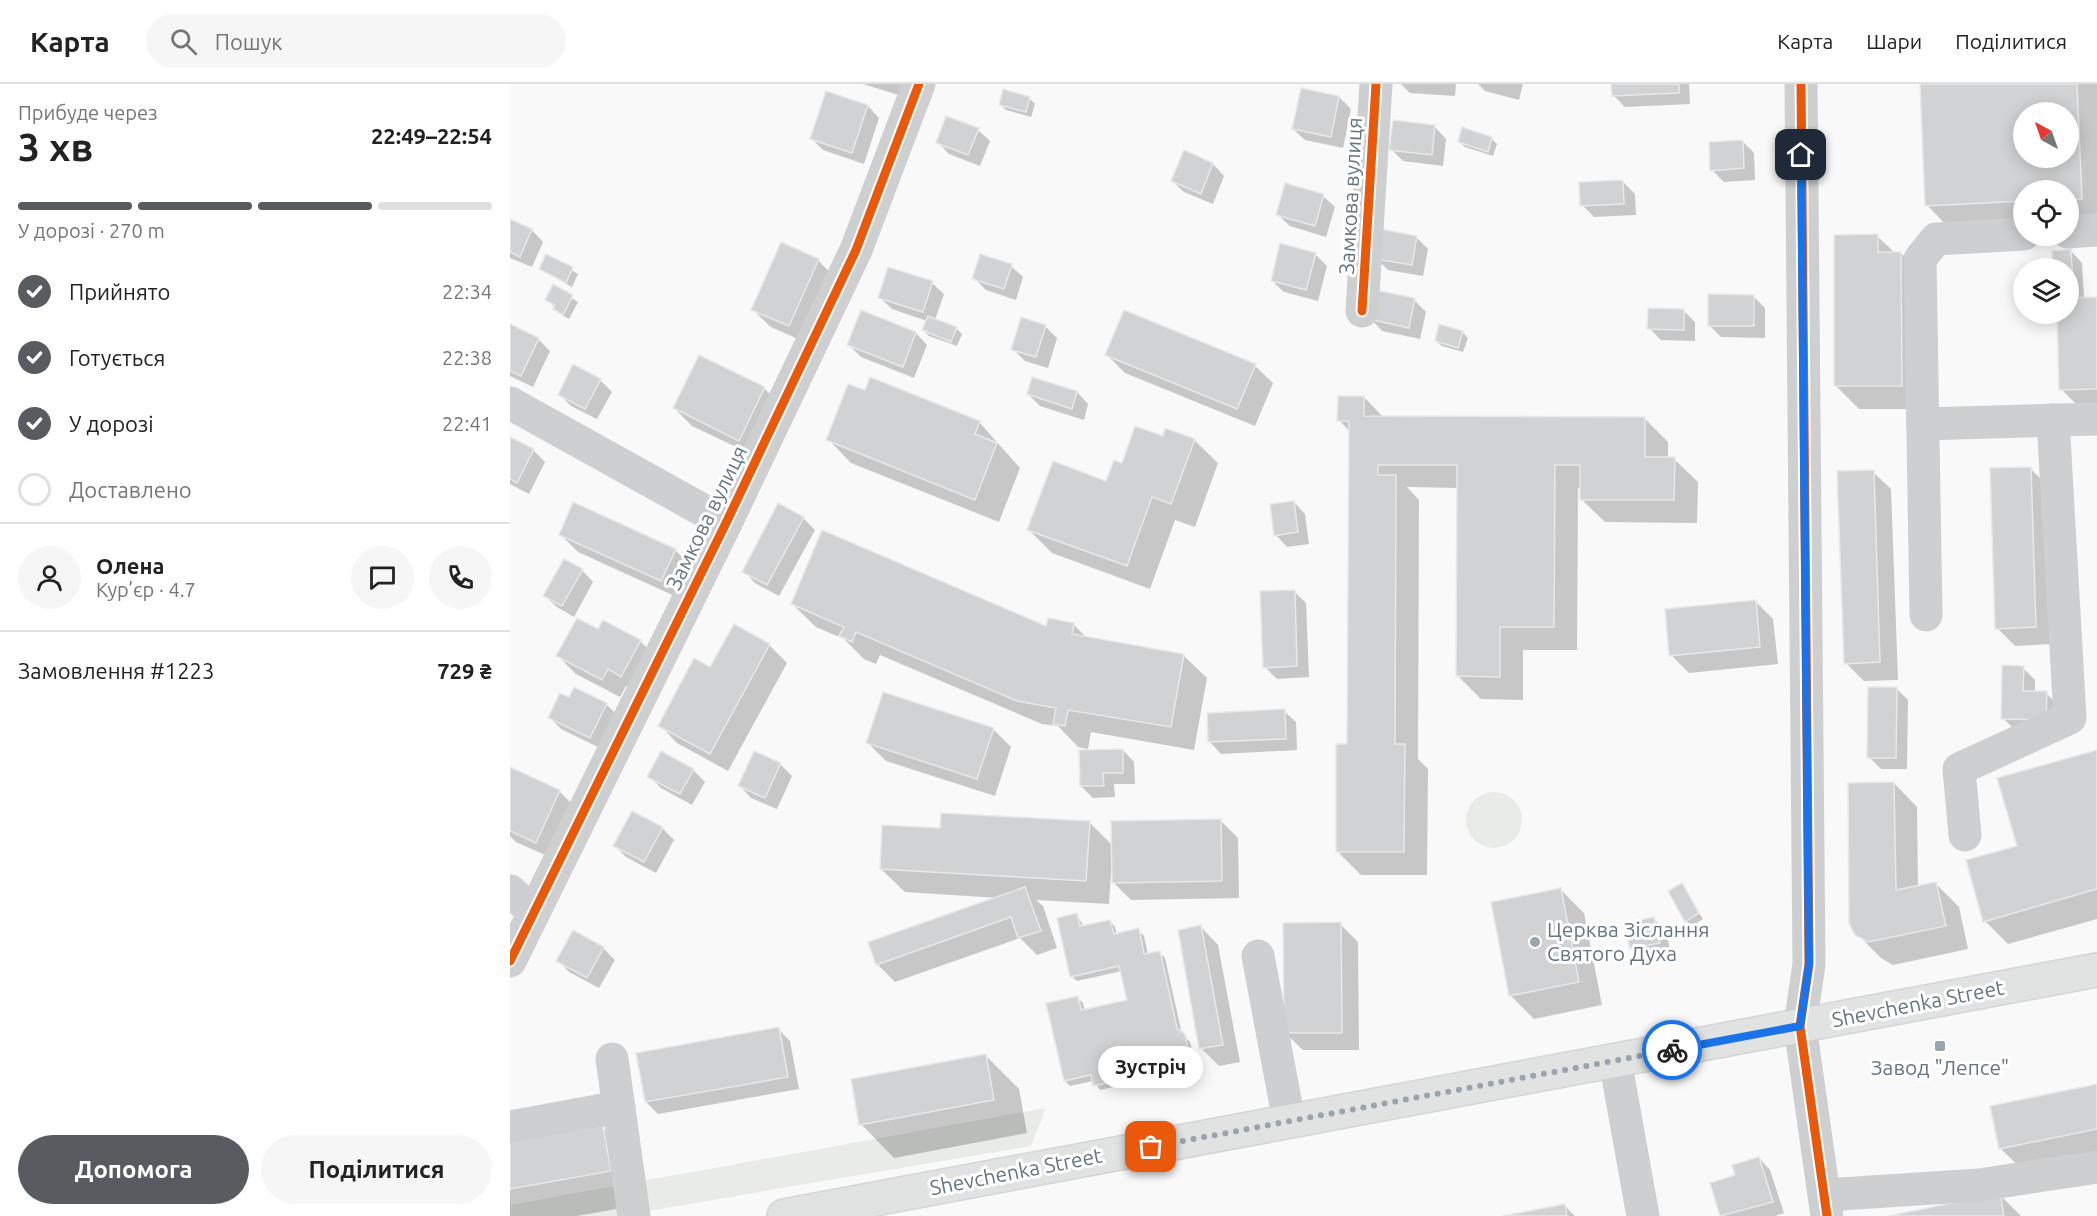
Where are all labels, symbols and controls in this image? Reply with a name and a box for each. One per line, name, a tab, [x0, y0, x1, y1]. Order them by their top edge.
search box	[146, 14, 566, 68]
icon: search	[167, 25, 200, 58]
text: Карта	[30, 26, 110, 57]
text: Пошук	[215, 29, 283, 54]
text: Карта	[1777, 29, 1833, 53]
text: Шари	[1866, 29, 1922, 53]
text: Поділитися	[1955, 29, 2067, 53]
text: Прибуде через	[18, 101, 158, 124]
north arrow	[2013, 102, 2079, 168]
map controls	[2013, 102, 2079, 324]
street label: Замкова вулиця	[1334, 117, 1366, 275]
text: 22:49–22:54	[371, 123, 492, 148]
text: 3 хв	[18, 125, 93, 168]
pin	[1775, 129, 1826, 180]
icon: home	[1784, 138, 1817, 171]
button: locate	[2013, 180, 2079, 246]
text: У дорозі · 270 m	[18, 219, 165, 242]
button: layers	[2013, 258, 2079, 324]
icon: check	[18, 275, 51, 308]
text: Прийнято	[69, 279, 170, 304]
text: 22:34	[442, 280, 492, 303]
icon: check	[18, 341, 51, 374]
text: Готується	[69, 345, 165, 370]
text: 22:38	[442, 346, 492, 369]
icon: check	[18, 407, 51, 440]
text: У дорозі	[69, 411, 154, 436]
text: 22:41	[442, 412, 492, 435]
street label: Замкова вулиця	[661, 442, 751, 594]
text: Доставлено	[69, 477, 192, 502]
button: person	[18, 546, 81, 609]
button: chat	[351, 546, 414, 609]
button: phone	[429, 546, 492, 609]
text: Олена	[96, 553, 164, 578]
text: Кур’єр · 4.7	[96, 578, 196, 601]
text: Замовлення #1223	[18, 658, 214, 683]
text: 729 ₴	[437, 658, 492, 683]
place label: Церква Зіслання Святого Духа	[1547, 917, 1710, 965]
marker: Церква Зіслання Святого Духа	[1528, 935, 1542, 949]
street label: Shevchenka Street	[1830, 975, 2006, 1031]
courier	[1642, 1020, 1702, 1080]
icon: bike	[1656, 1034, 1689, 1067]
marker: Завод "Лепсе"	[1933, 1039, 1947, 1053]
callout: Зустріч	[1098, 1045, 1204, 1087]
text: Зустріч	[1115, 1055, 1186, 1078]
place label: Завод "Лепсе"	[1871, 1055, 2009, 1079]
pin	[1125, 1121, 1176, 1172]
icon: bag	[1134, 1130, 1167, 1163]
button: Допомога	[18, 1135, 249, 1204]
button: Поділитися	[261, 1135, 492, 1204]
street label: Shevchenka Street	[928, 1143, 1104, 1199]

